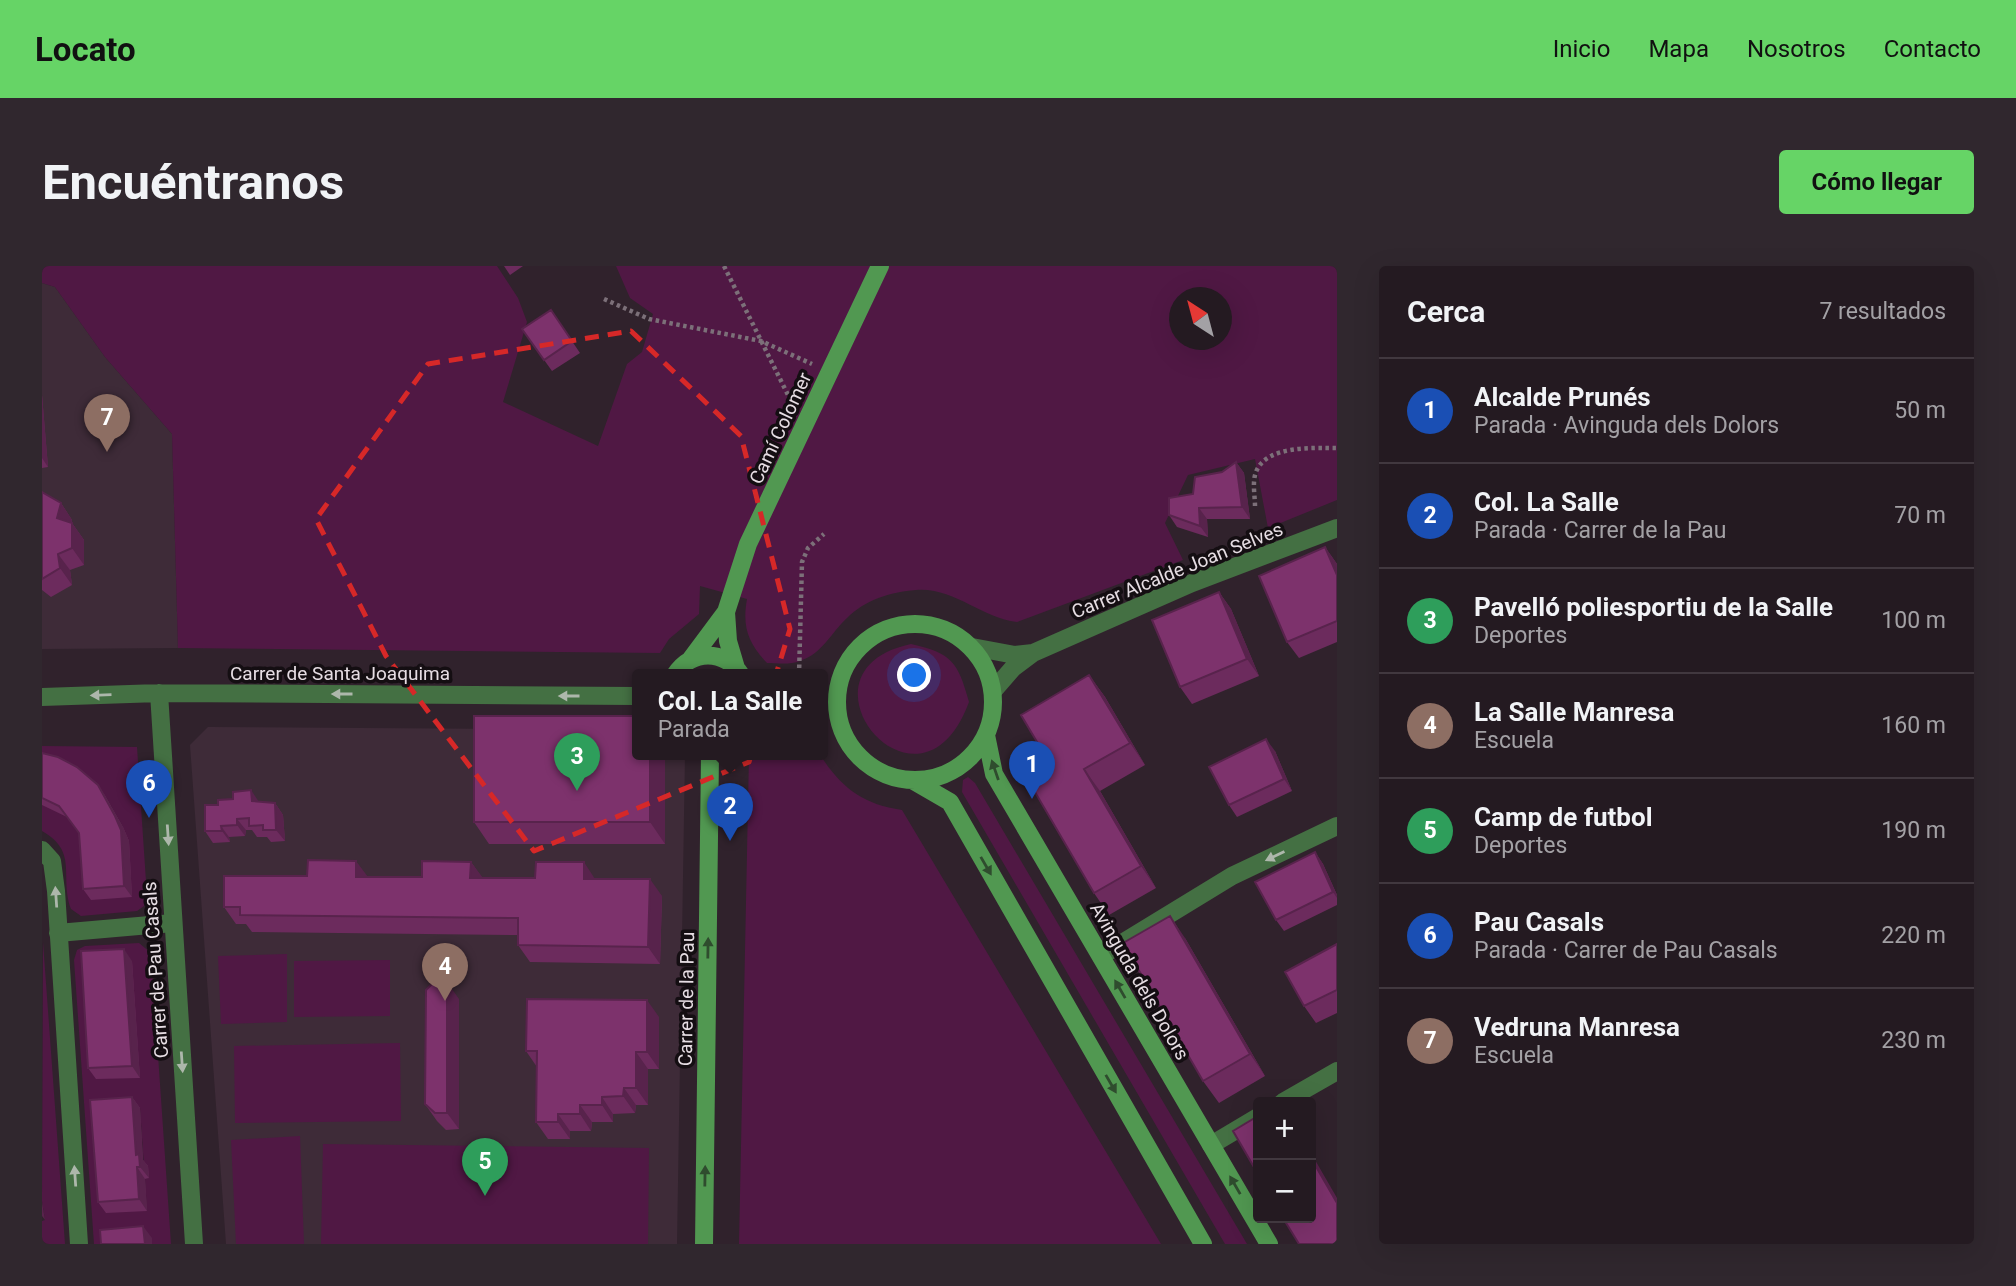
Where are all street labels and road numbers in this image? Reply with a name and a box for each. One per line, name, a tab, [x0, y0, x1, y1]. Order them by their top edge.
street label: Camí Colomer	[745, 368, 817, 488]
street label: Carrer Alcalde Joan Selves	[1068, 517, 1286, 623]
street label: Carrer de Santa Joaquima	[230, 662, 450, 685]
street label: Carrer de Pau Casals	[138, 881, 173, 1059]
street label: Avinguda dels Dolors	[1085, 898, 1194, 1064]
street label: Carrer de la Pau	[674, 932, 699, 1066]

